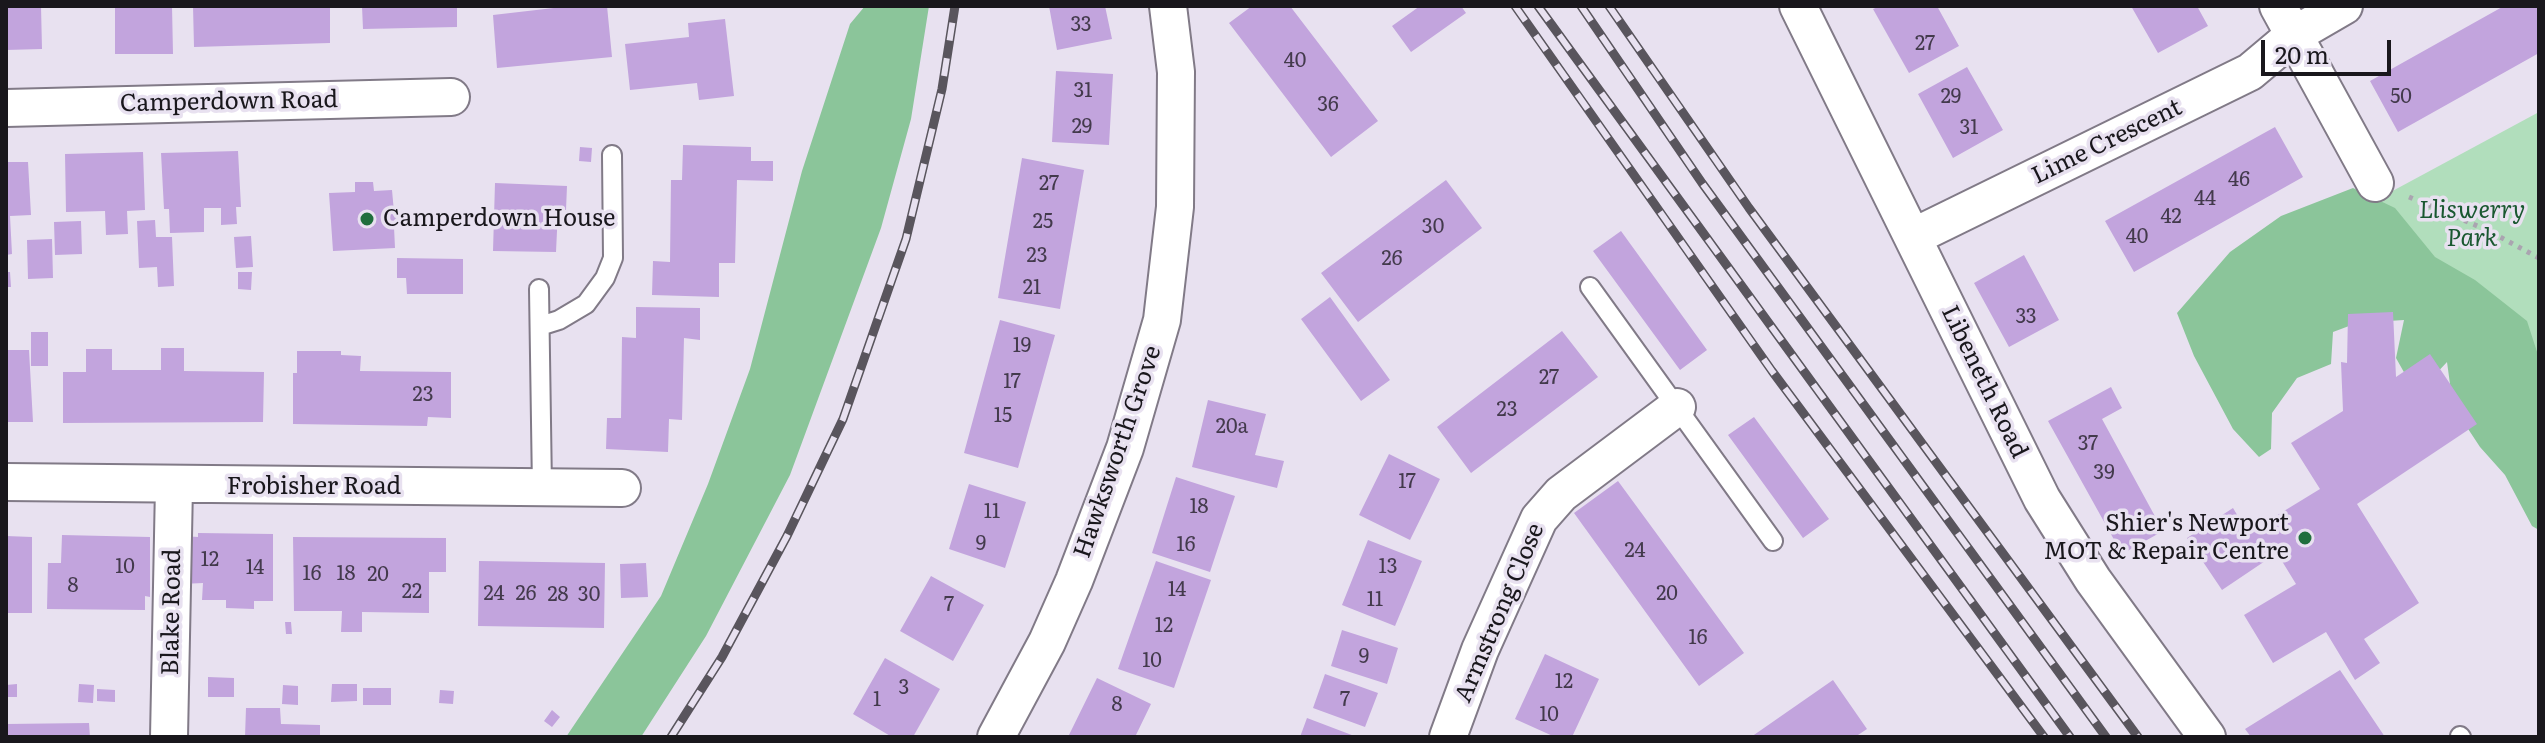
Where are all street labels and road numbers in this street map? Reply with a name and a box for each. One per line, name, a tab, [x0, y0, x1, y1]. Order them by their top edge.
street label: Camperdown Road	[120, 86, 338, 118]
street label: Lime Crescent	[2027, 93, 2187, 191]
street label: Libeneth Road	[1935, 301, 2033, 463]
street label: Hawksworth Grove	[1068, 342, 1168, 562]
street label: Frobisher Road	[227, 473, 401, 501]
street label: Armstrong Close	[1449, 519, 1551, 707]
street label: Blake Road	[156, 548, 188, 676]

